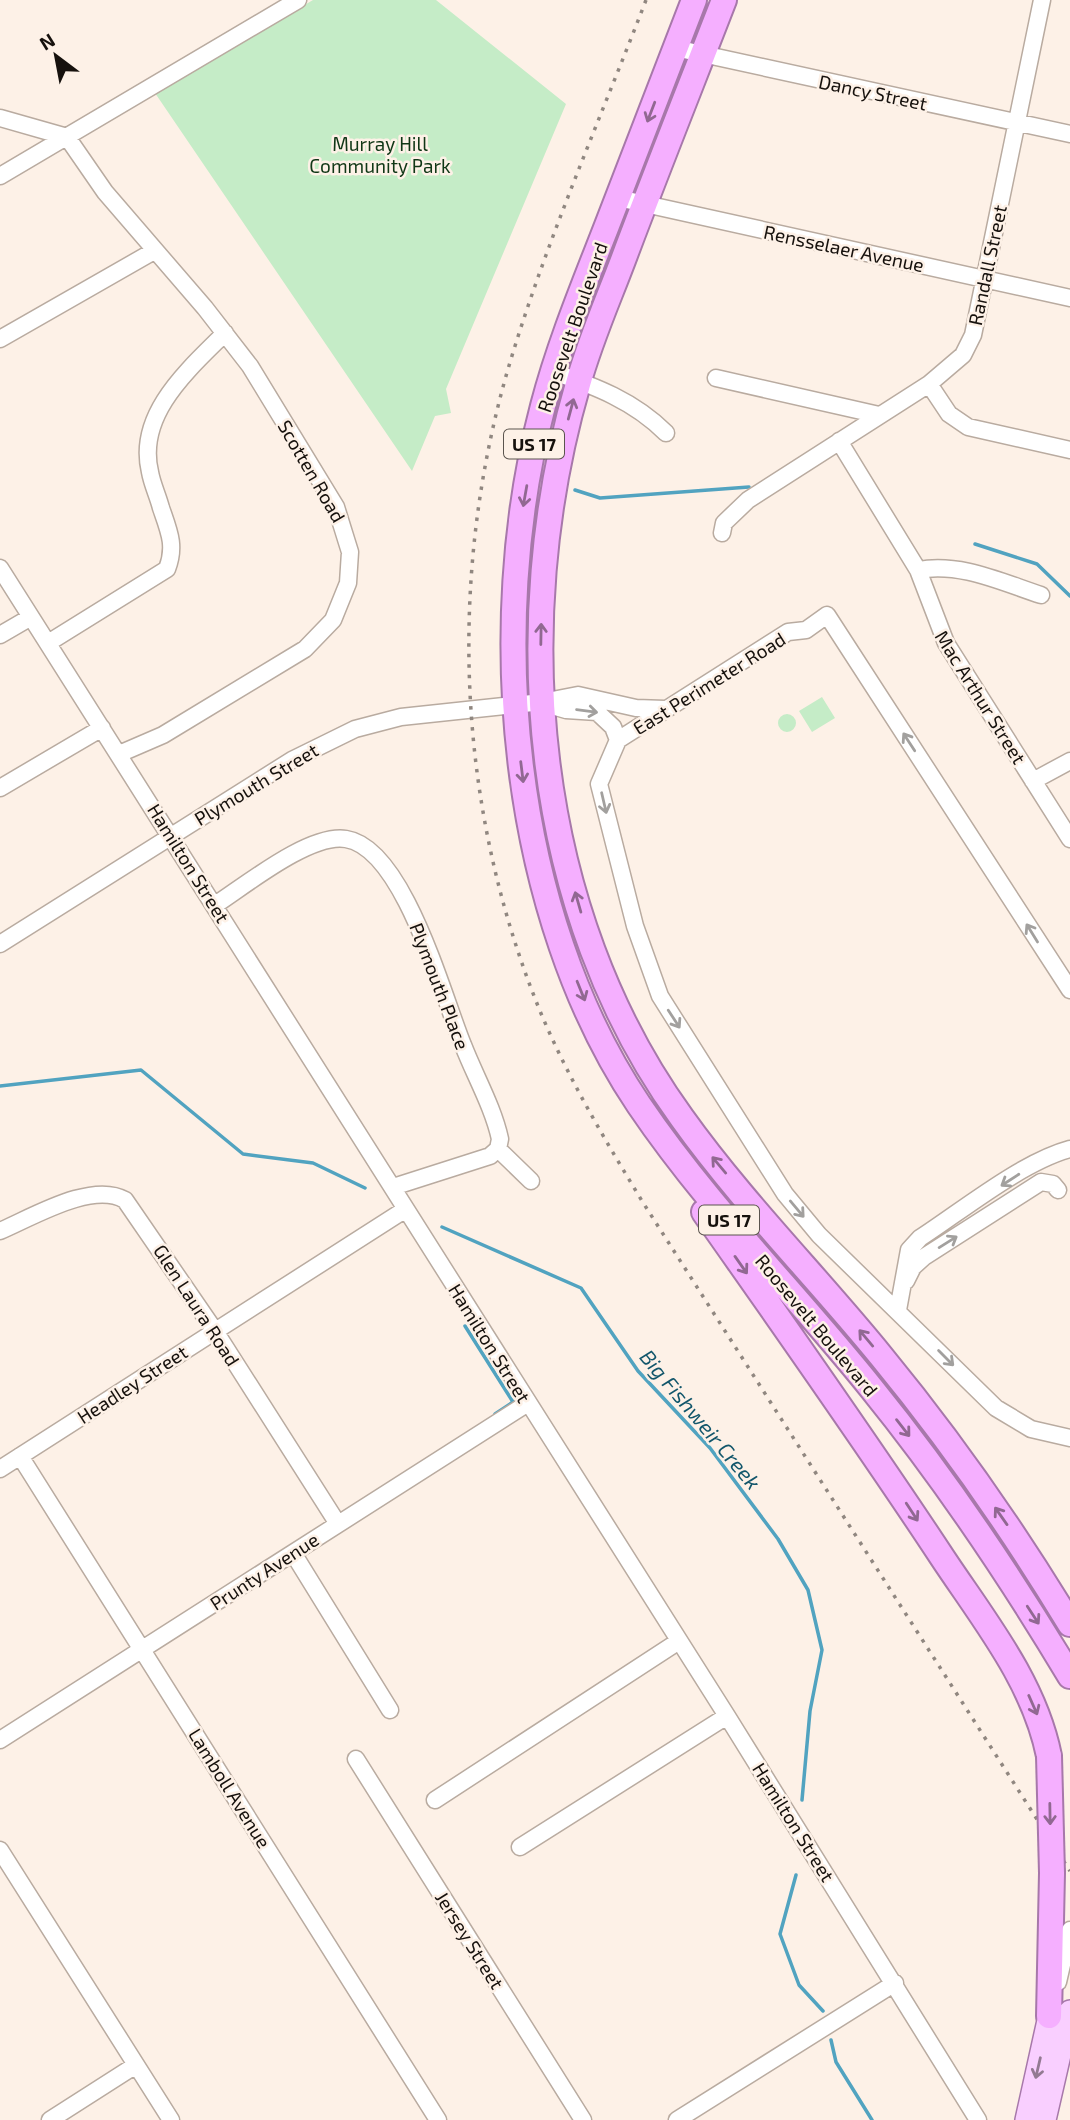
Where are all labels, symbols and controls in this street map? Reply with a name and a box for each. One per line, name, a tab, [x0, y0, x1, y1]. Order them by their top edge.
north arrow	[21, 21, 91, 91]
text: N	[35, 28, 59, 55]
street label: Dancy Street	[817, 69, 929, 115]
one-way arrow	[643, 101, 656, 122]
park label: Murray Hill Community Park	[309, 132, 451, 177]
street label: Randall Street	[963, 203, 1011, 327]
street label: Rensselaer Avenue	[762, 220, 926, 276]
street label: Roosevelt Boulevard	[532, 239, 612, 415]
one-way arrow	[565, 398, 578, 421]
street label: Scotten Road	[273, 416, 351, 526]
road number: US 17	[504, 430, 564, 458]
one-way arrow	[517, 484, 531, 507]
one-way arrow	[534, 623, 547, 646]
street label: Mac Arthur Street	[931, 626, 1031, 768]
street label: East Perimeter Road	[629, 627, 789, 739]
one-way arrow	[575, 705, 597, 718]
one-way arrow	[901, 733, 916, 752]
street label: Plymouth Street	[190, 738, 322, 830]
one-way arrow	[516, 760, 529, 782]
one-way arrow	[598, 791, 611, 814]
street label: Hamilton Street	[143, 799, 235, 927]
one-way arrow	[571, 891, 584, 913]
street label: Plymouth Place	[405, 919, 475, 1053]
one-way arrow	[1025, 924, 1040, 943]
one-way arrow	[575, 979, 588, 1001]
one-way arrow	[667, 1008, 681, 1028]
one-way arrow	[711, 1156, 727, 1174]
one-way arrow	[1000, 1173, 1020, 1187]
one-way arrow	[790, 1200, 805, 1218]
road number: US 17	[699, 1205, 759, 1234]
one-way arrow	[938, 1234, 958, 1248]
street label: Glen Laura Road	[149, 1240, 245, 1370]
street label: Roosevelt Boulevard	[751, 1249, 883, 1401]
one-way arrow	[734, 1255, 748, 1274]
street label: Hamilton Street	[444, 1279, 536, 1407]
one-way arrow	[858, 1330, 874, 1348]
street label: Headley Street	[73, 1340, 191, 1428]
water label: Big Fishweir Creek	[635, 1344, 767, 1494]
one-way arrow	[937, 1350, 954, 1367]
one-way arrow	[896, 1419, 911, 1437]
one-way arrow	[905, 1502, 920, 1521]
one-way arrow	[994, 1507, 1008, 1527]
street label: Prunty Avenue	[205, 1527, 323, 1615]
one-way arrow	[1026, 1605, 1040, 1624]
one-way arrow	[1027, 1693, 1040, 1715]
street label: Lamboll Avenue	[184, 1724, 276, 1852]
street label: Hamilton Street	[748, 1758, 840, 1886]
one-way arrow	[1044, 1803, 1057, 1826]
street label: Jersey Street	[431, 1887, 509, 1993]
one-way arrow	[1030, 2056, 1044, 2079]

